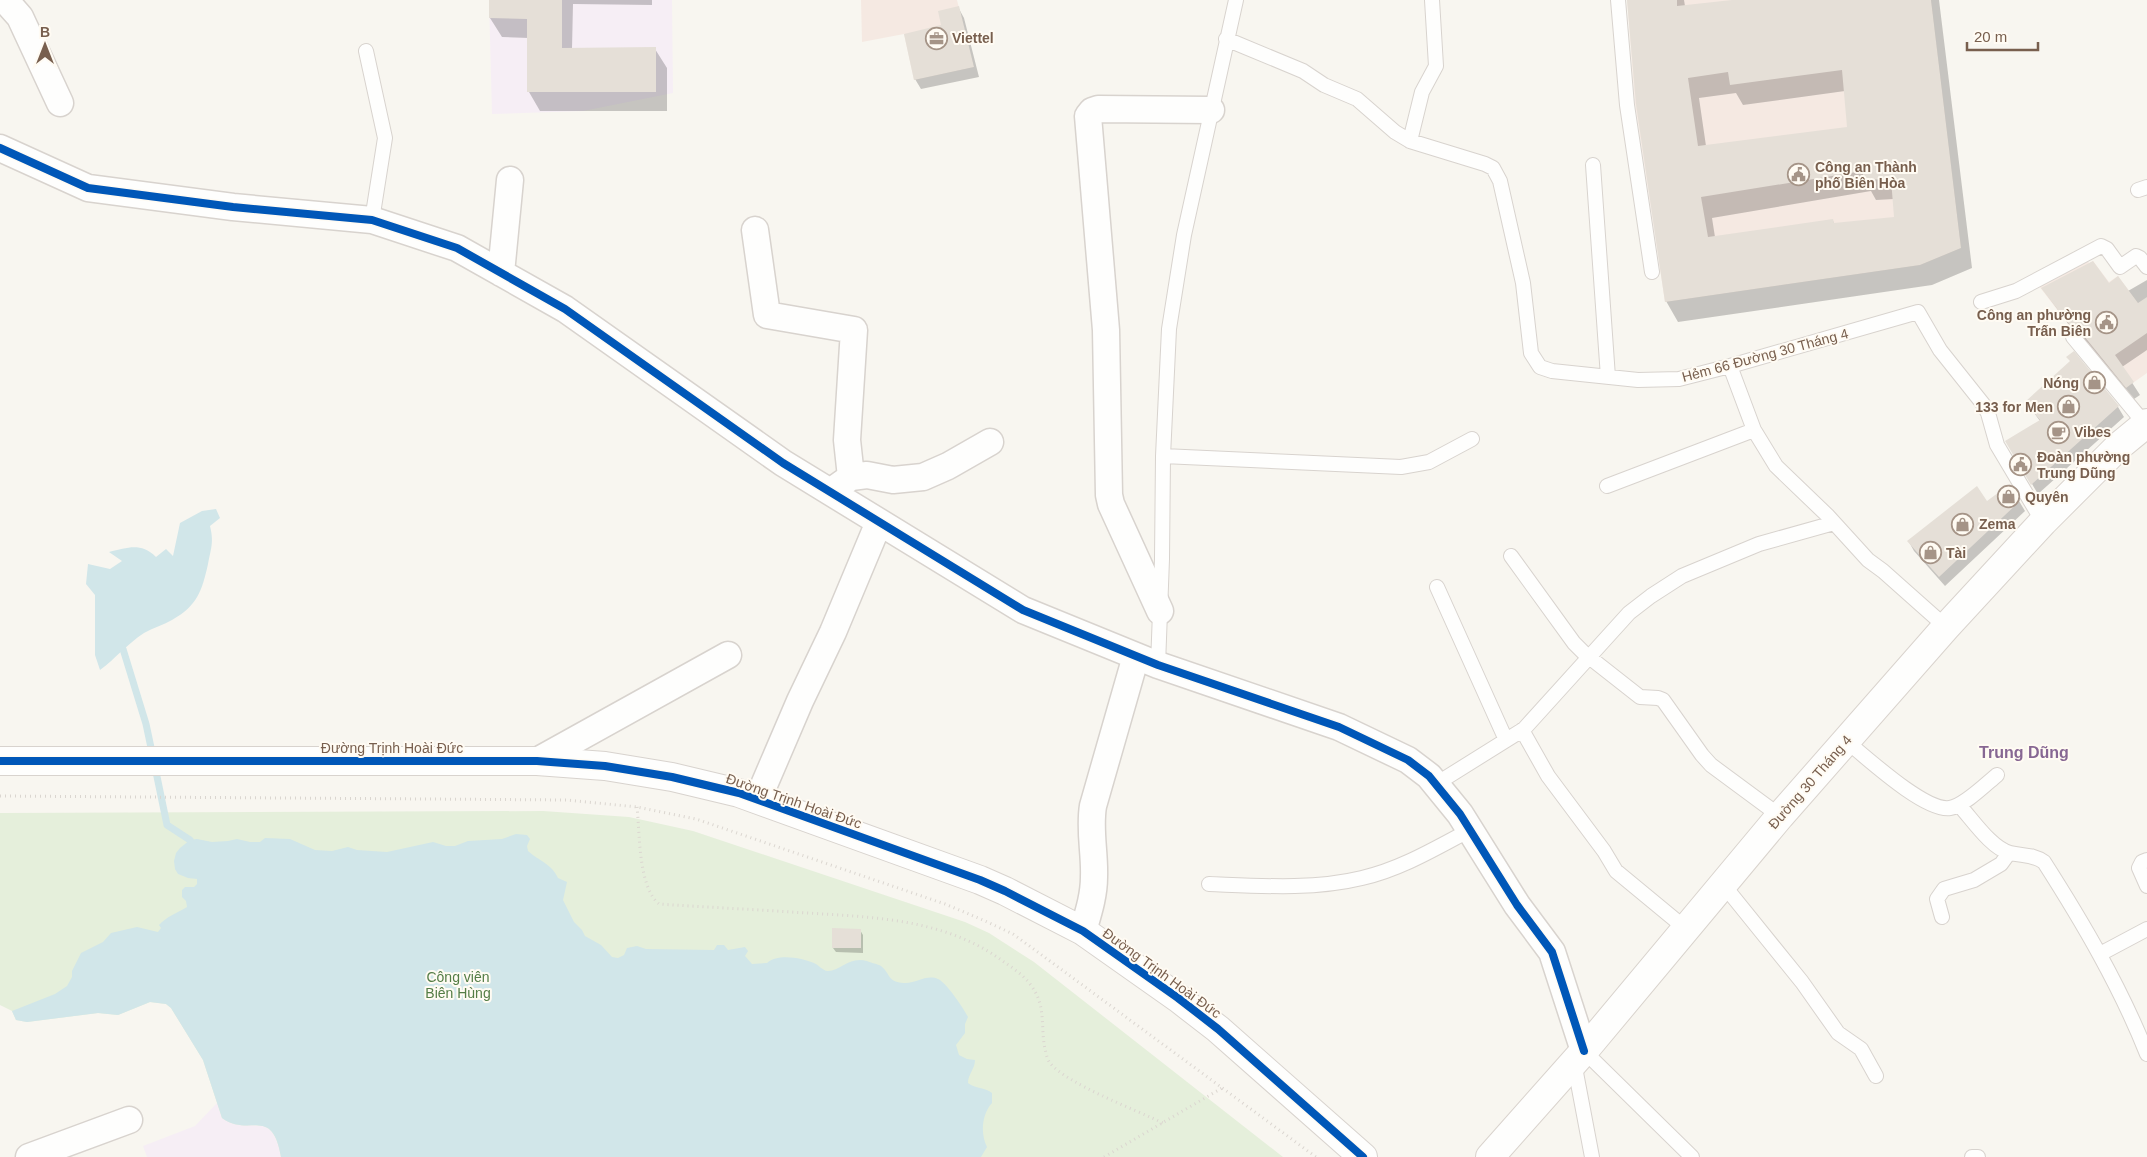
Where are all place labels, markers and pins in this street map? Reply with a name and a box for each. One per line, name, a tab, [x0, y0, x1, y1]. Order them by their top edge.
office icon: Viettel	[924, 26, 948, 50]
place label: Viettel	[952, 30, 994, 46]
place label: Công an Thành phố Biên Hòa	[1815, 159, 1917, 191]
public building icon: Công an Thành phố Biên Hòa	[1787, 163, 1811, 187]
place label: Công an phường Trấn Biên	[1977, 307, 2091, 339]
public building icon: Công an phường Trấn Biên	[2095, 311, 2119, 335]
shop icon: Nóng	[2083, 371, 2107, 395]
place label: Nóng	[2043, 375, 2079, 391]
shop icon: 133 for Men	[2057, 395, 2081, 419]
place label: 133 for Men	[1975, 399, 2053, 415]
cafe icon: Vibes	[2046, 420, 2070, 444]
place label: Vibes	[2074, 424, 2111, 440]
place label: Đoàn phường Trung Dũng	[2037, 449, 2130, 481]
public building icon: Đoàn phường Trung Dũng	[2009, 453, 2033, 477]
shop icon: Quyên	[1997, 485, 2021, 509]
place label: Quyên	[2025, 489, 2069, 505]
shop icon: Zema	[1951, 512, 1975, 536]
place label: Zema	[1979, 516, 2016, 532]
shop icon: Tài	[1918, 541, 1942, 565]
place label: Tài	[1946, 545, 1966, 561]

